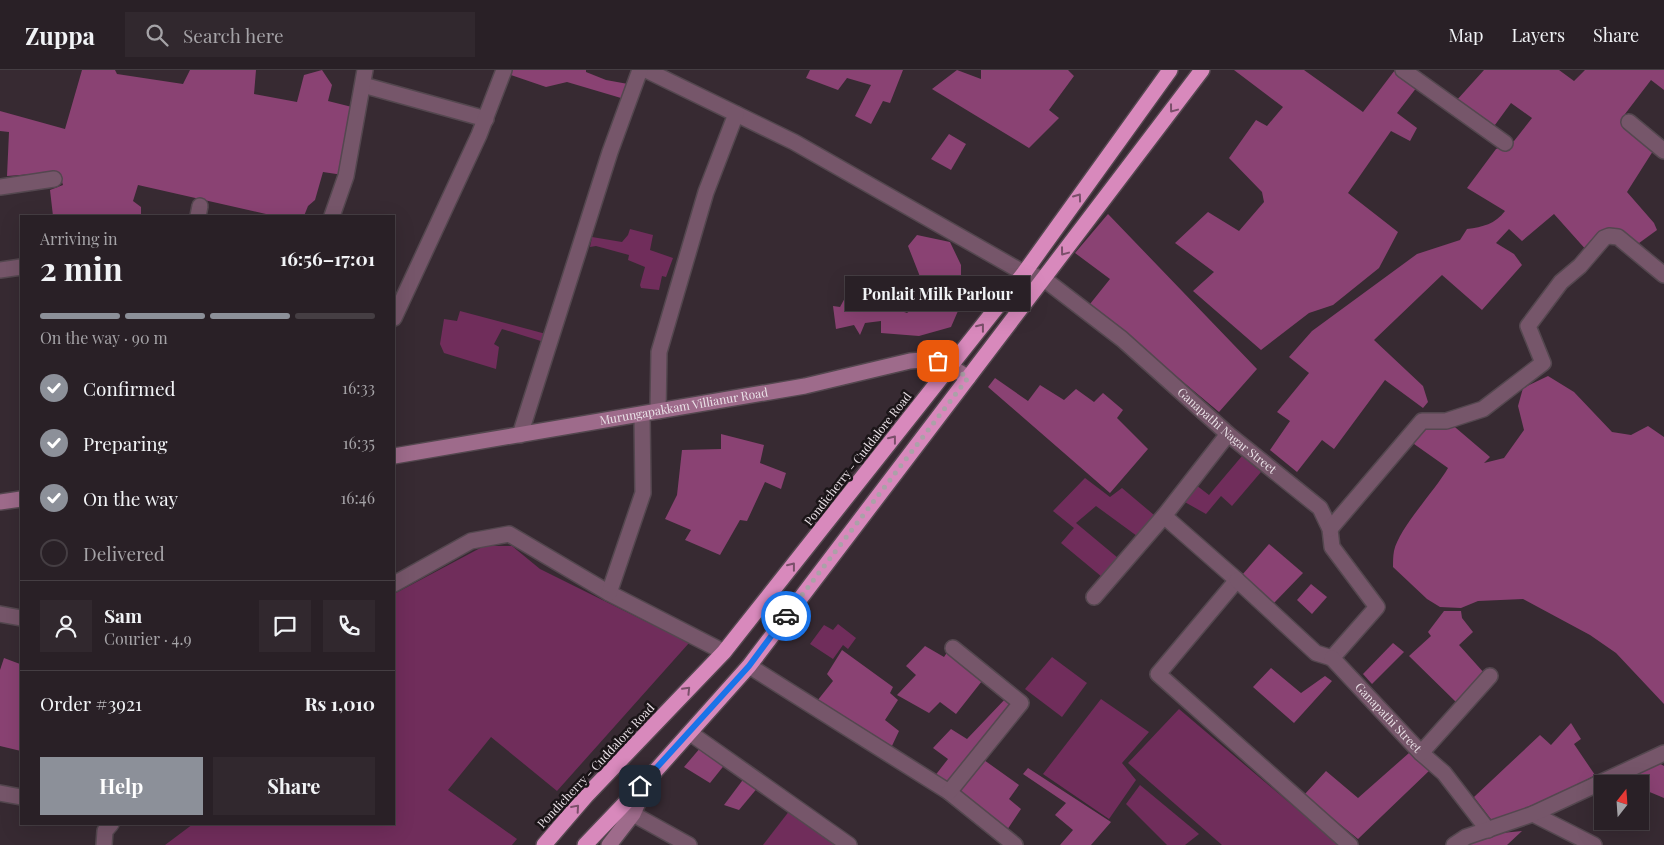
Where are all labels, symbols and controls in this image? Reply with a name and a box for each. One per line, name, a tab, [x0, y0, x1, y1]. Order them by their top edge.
search box	[125, 12, 475, 57]
text: Zuppa	[25, 19, 95, 51]
icon: search	[143, 21, 171, 49]
text: Search here	[183, 22, 284, 48]
text: Map	[1448, 23, 1483, 47]
text: Layers	[1511, 23, 1565, 47]
text: Share	[1593, 23, 1639, 47]
one-way arrow	[1170, 103, 1179, 113]
one-way arrow	[1072, 193, 1081, 203]
text: Arriving in	[40, 228, 118, 249]
text: 16:56–17:01	[280, 245, 375, 271]
text: 2 min	[40, 246, 123, 289]
one-way arrow	[1061, 246, 1070, 256]
callout: Ponlait Milk Parlour	[846, 276, 1030, 311]
text: Ponlait Milk Parlour	[862, 283, 1013, 304]
one-way arrow	[976, 324, 984, 333]
text: On the way · 90 m	[40, 327, 168, 348]
pin	[917, 340, 959, 382]
icon: bag	[924, 347, 952, 375]
icon: check	[40, 374, 68, 402]
text: Confirmed	[83, 375, 176, 401]
text: 16:33	[342, 377, 375, 398]
street label: Murungapakkam Villianur Road	[598, 383, 769, 428]
street label: Ganapathi Nagar Street	[1175, 384, 1281, 477]
street label: Pondicherry - Cuddalore Road	[800, 388, 914, 528]
icon: check	[40, 429, 68, 457]
text: Preparing	[83, 430, 168, 456]
text: 16:35	[343, 432, 375, 453]
one-way arrow	[888, 436, 896, 445]
icon: check	[40, 484, 68, 512]
text: On the way	[83, 485, 178, 511]
text: 16:46	[340, 487, 375, 508]
text: Delivered	[83, 540, 165, 566]
one-way arrow	[787, 563, 795, 572]
courier	[761, 591, 811, 641]
button: person	[40, 600, 92, 652]
button: chat	[259, 600, 311, 652]
button: phone	[323, 600, 375, 652]
text: Sam	[104, 602, 142, 628]
icon: car	[772, 602, 800, 630]
text: Courier · 4.9	[104, 628, 192, 649]
street label: Ganapathi Street	[1352, 679, 1426, 756]
one-way arrow	[681, 687, 690, 696]
text: Order #3921	[40, 690, 142, 716]
text: Rs 1,010	[304, 690, 375, 716]
street label: Pondicherry - Cuddalore Road	[533, 700, 657, 831]
button: Help	[40, 757, 203, 815]
button: Share	[213, 757, 375, 815]
pin	[619, 765, 661, 807]
icon: home	[626, 772, 654, 800]
north arrow	[1594, 775, 1649, 830]
map controls	[1594, 775, 1649, 830]
one-way arrow	[570, 805, 578, 814]

